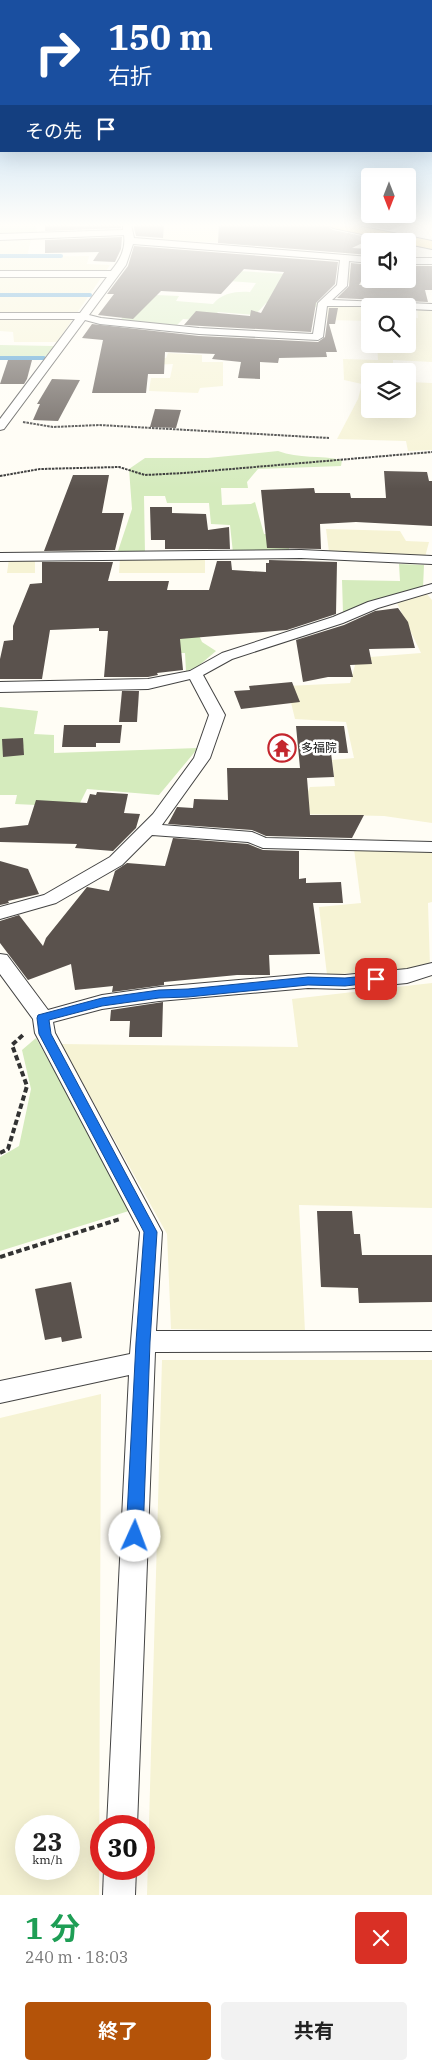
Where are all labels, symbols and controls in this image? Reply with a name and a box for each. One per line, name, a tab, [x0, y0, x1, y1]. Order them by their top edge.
text: 150 m	[108, 14, 213, 60]
icon: right	[25, 20, 90, 85]
text: 右折	[108, 61, 152, 90]
icon: arrive	[92, 115, 120, 143]
text: その先	[25, 119, 82, 143]
north arrow	[361, 168, 416, 222]
map controls	[361, 168, 416, 418]
button: sound	[361, 233, 416, 288]
button: search	[361, 298, 416, 353]
button: layers	[361, 363, 416, 418]
temple icon: 多福院	[267, 733, 297, 763]
place label: 多福院	[301, 740, 337, 755]
pin	[355, 958, 397, 1000]
icon: arrive	[362, 965, 390, 993]
position arrow	[108, 1509, 160, 1561]
speed limit sign: 30	[90, 1815, 155, 1880]
text: 23	[32, 1825, 63, 1858]
text: km/h	[32, 1852, 63, 1867]
text: 1 分	[25, 1908, 80, 1947]
button: close	[355, 1912, 407, 1964]
text: 240 m · 18:03	[25, 1947, 128, 1967]
button: 終了	[25, 2002, 211, 2060]
button: 共有	[221, 2002, 407, 2060]

